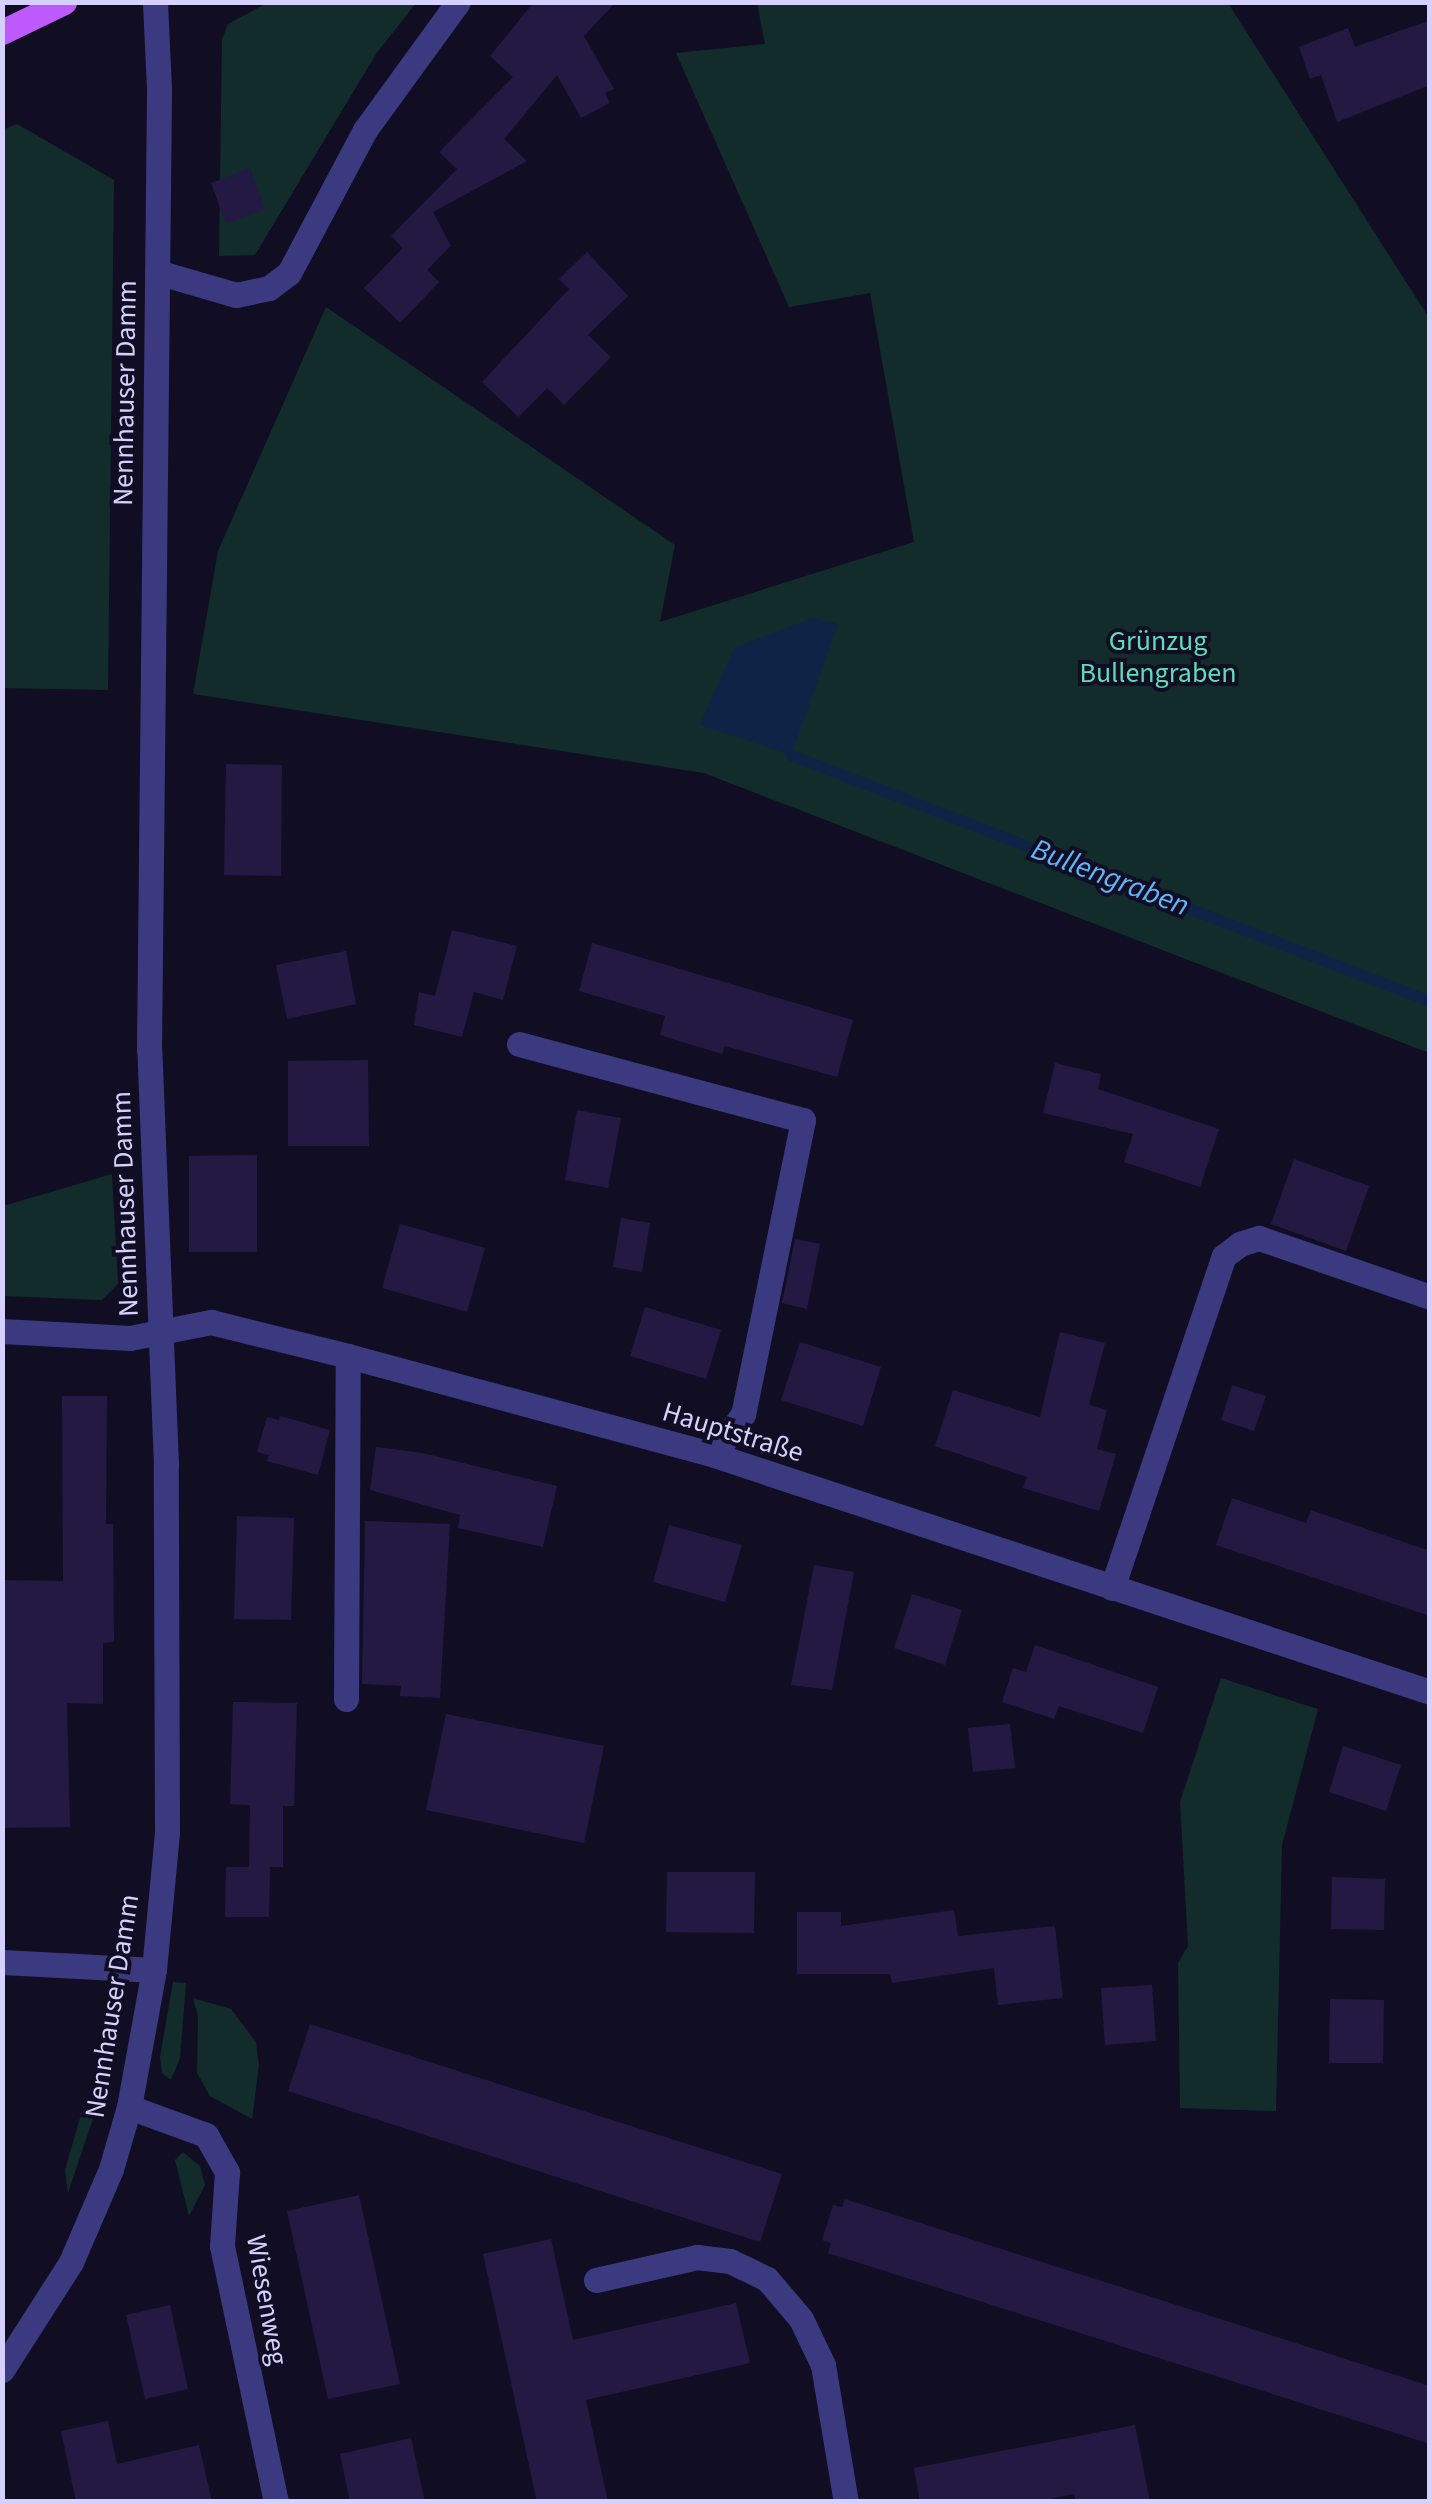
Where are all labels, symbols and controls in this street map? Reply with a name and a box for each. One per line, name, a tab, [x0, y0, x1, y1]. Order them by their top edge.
street label: Nennhauser Damm	[106, 280, 144, 506]
park label: Grünzug Bullengraben	[1079, 624, 1237, 690]
water label: Bullengraben	[1026, 831, 1194, 925]
street label: Nennhauser Damm	[104, 1091, 146, 1317]
street label: Hauptstraße	[658, 1395, 808, 1469]
street label: Nennhauser Damm	[78, 1892, 146, 2120]
street label: Wiesenweg	[239, 2232, 295, 2368]

